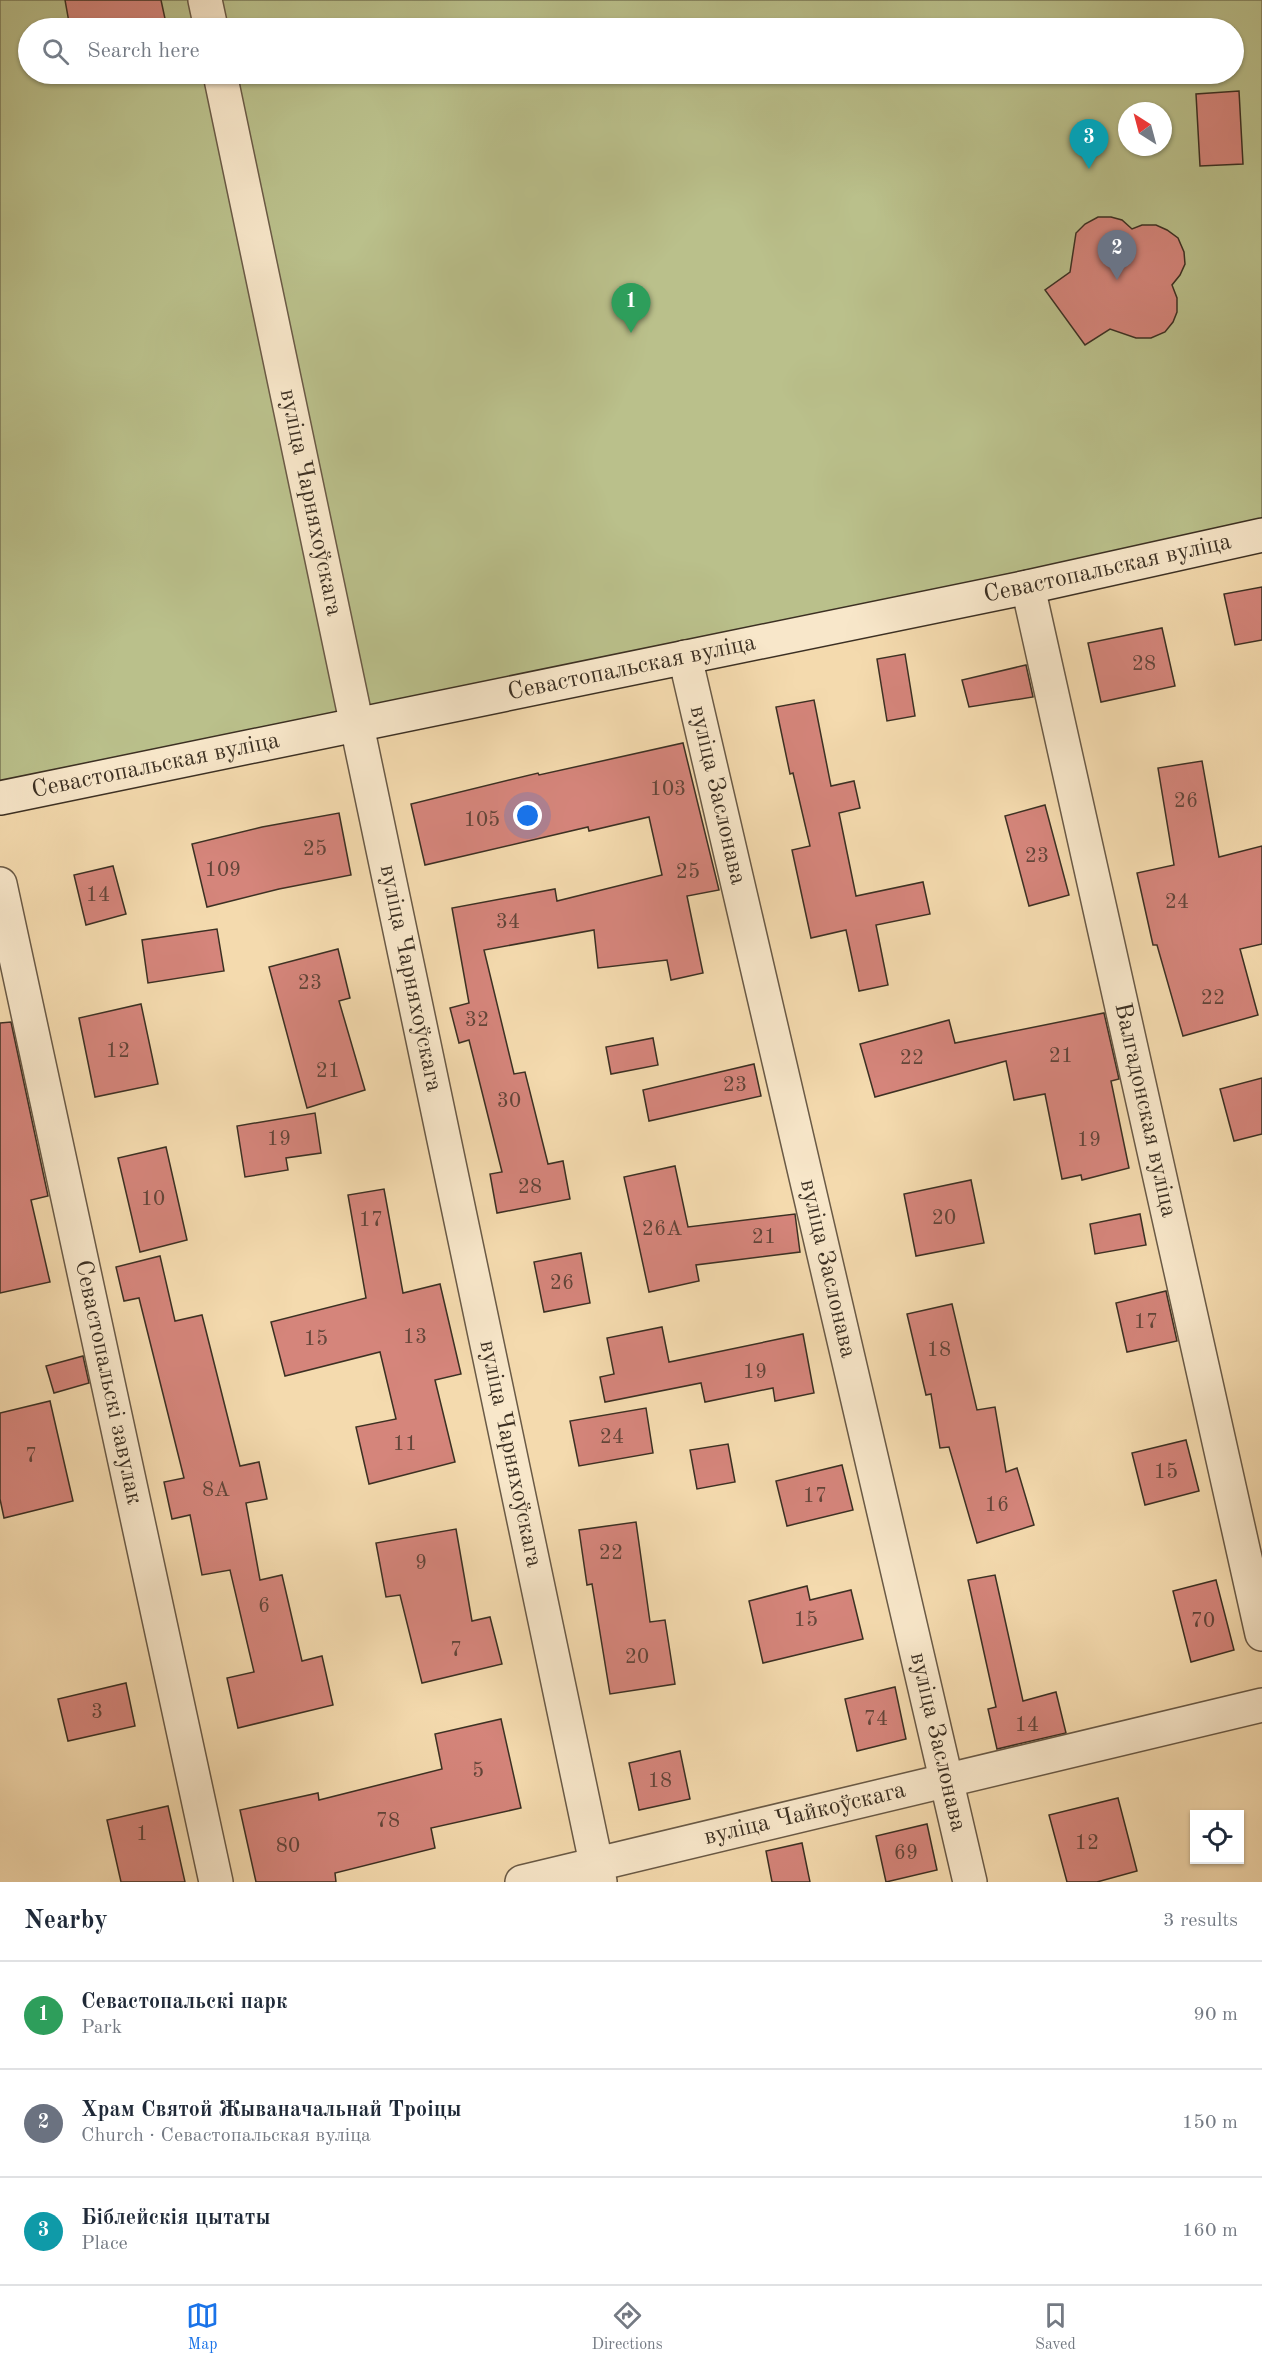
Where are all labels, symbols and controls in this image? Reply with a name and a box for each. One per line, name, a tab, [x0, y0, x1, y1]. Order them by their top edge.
search box	[18, 18, 1244, 84]
icon: search	[39, 35, 72, 68]
text: Search here	[87, 40, 200, 62]
north arrow	[1118, 102, 1172, 156]
pin: 3	[1070, 120, 1108, 169]
pin: 2	[1098, 230, 1136, 280]
pin: 1	[612, 284, 650, 333]
street label: вуліца Чарняхоўскага	[275, 387, 346, 619]
street label: Севастопальская вуліца	[982, 530, 1234, 608]
street label: Севастопальская вуліца	[506, 631, 758, 705]
house number: 28	[1132, 654, 1156, 675]
street label: вуліца Заслонава	[685, 703, 750, 887]
street label: Севастопальская вуліца	[30, 729, 282, 803]
house number: 103	[650, 779, 686, 800]
house number: 26	[1174, 791, 1198, 812]
your location	[513, 801, 542, 830]
house number: 105	[464, 810, 500, 831]
house number: 25	[303, 839, 327, 860]
house number: 23	[1025, 846, 1049, 867]
house number: 109	[205, 860, 241, 881]
street label: вуліца Чарняхоўскага	[374, 862, 446, 1094]
house number: 25	[676, 862, 700, 883]
house number: 14	[86, 885, 110, 906]
house number: 24	[1165, 892, 1189, 913]
house number: 34	[496, 912, 520, 933]
house number: 23	[298, 973, 322, 994]
house number: 22	[1201, 988, 1225, 1009]
street label: Валгадонская вуліца	[1109, 1001, 1181, 1220]
house number: 32	[465, 1010, 489, 1031]
house number: 12	[106, 1041, 130, 1062]
house number: 21	[1049, 1046, 1073, 1067]
house number: 22	[900, 1048, 924, 1069]
house number: 21	[316, 1061, 340, 1082]
house number: 23	[723, 1075, 747, 1096]
house number: 30	[497, 1091, 521, 1112]
house number: 19	[267, 1129, 291, 1150]
house number: 19	[1077, 1130, 1101, 1151]
house number: 28	[518, 1177, 542, 1198]
street label: вуліца Заслонава	[795, 1177, 860, 1361]
house number: 10	[141, 1189, 165, 1210]
house number: 20	[932, 1208, 956, 1229]
house number: 17	[359, 1210, 383, 1231]
house number: 26А	[642, 1219, 682, 1240]
house number: 21	[752, 1227, 776, 1248]
street label: Севастопальскі завулак	[70, 1258, 146, 1507]
house number: 26	[550, 1273, 574, 1294]
house number: 17	[1134, 1312, 1158, 1333]
house number: 13	[403, 1327, 427, 1348]
house number: 15	[304, 1329, 328, 1350]
street label: вуліца Чарняхоўскага	[474, 1338, 546, 1570]
house number: 18	[927, 1340, 951, 1361]
house number: 19	[743, 1362, 767, 1383]
house number: 24	[600, 1427, 624, 1448]
house number: 11	[393, 1434, 417, 1455]
house number: 7	[25, 1446, 37, 1467]
house number: 15	[1154, 1462, 1178, 1483]
house number: 8А	[202, 1480, 230, 1501]
house number: 17	[803, 1486, 827, 1507]
house number: 16	[985, 1495, 1009, 1516]
house number: 22	[599, 1543, 623, 1564]
house number: 9	[415, 1553, 427, 1574]
house number: 6	[258, 1596, 270, 1617]
house number: 15	[794, 1610, 818, 1631]
house number: 70	[1191, 1611, 1215, 1632]
house number: 7	[450, 1640, 462, 1661]
house number: 20	[625, 1647, 649, 1668]
street label: вуліца Заслонава	[905, 1650, 970, 1834]
house number: 3	[91, 1702, 103, 1723]
house number: 74	[864, 1709, 888, 1730]
house number: 14	[1015, 1715, 1039, 1736]
house number: 5	[472, 1761, 484, 1782]
house number: 18	[648, 1771, 672, 1792]
street label: вуліца Чайкоўскага	[702, 1779, 908, 1850]
map controls	[1190, 1810, 1244, 1864]
button: locate	[1190, 1810, 1244, 1864]
house number: 78	[376, 1811, 400, 1832]
house number: 1	[136, 1824, 148, 1845]
house number: 12	[1075, 1833, 1099, 1854]
house number: 80	[276, 1836, 300, 1857]
house number: 69	[894, 1843, 918, 1864]
text: Nearby	[24, 1908, 108, 1934]
text: 3 results	[1163, 1911, 1238, 1931]
text: Севастопальскі парк	[81, 1991, 288, 2013]
text: 1	[38, 2005, 49, 2025]
text: 90 m	[1193, 2005, 1238, 2025]
text: Park	[81, 2018, 122, 2038]
text: Храм Святой Жываначальнай Троіцы	[81, 2099, 462, 2121]
text: 2	[38, 2113, 49, 2133]
text: 150 m	[1182, 2113, 1238, 2133]
text: Church · Севастопальская вуліца	[81, 2126, 371, 2146]
text: Біблейскія цытаты	[81, 2207, 270, 2229]
text: 3	[38, 2221, 49, 2241]
text: 160 m	[1182, 2221, 1238, 2241]
text: Place	[81, 2234, 128, 2254]
tab: Map	[186, 2299, 219, 2355]
tab: Directions	[592, 2299, 663, 2355]
tab: Saved	[1035, 2299, 1076, 2355]

